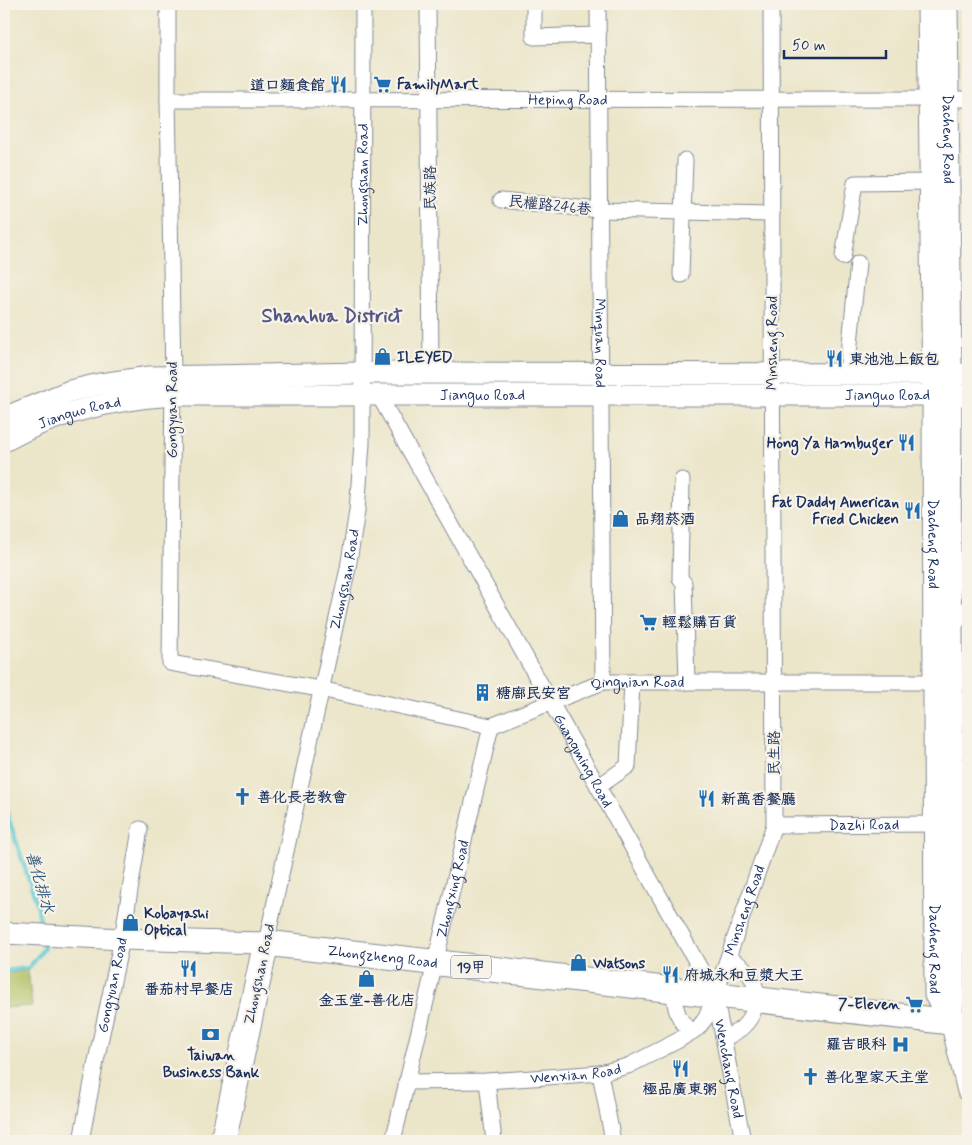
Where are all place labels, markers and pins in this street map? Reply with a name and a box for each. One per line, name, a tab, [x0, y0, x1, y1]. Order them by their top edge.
supermarket icon: FamilyMart	[373, 74, 393, 94]
restaurant icon: 道口麵食館	[329, 75, 349, 95]
place label: FamilyMart	[397, 75, 480, 95]
place label: 道口麵食館	[250, 76, 325, 96]
shop icon: ILEYED	[373, 347, 393, 367]
place label: ILEYED	[397, 348, 453, 368]
restaurant icon: 東池池上飯包	[825, 349, 845, 369]
place label: 東池池上飯包	[849, 350, 939, 370]
restaurant icon: Hong Ya Hambuger	[897, 433, 917, 453]
place label: Hong Ya Hambuger	[767, 434, 894, 456]
place label: Fat Daddy American Fried Chicken	[772, 493, 899, 530]
restaurant icon: Fat Daddy American Fried Chicken	[903, 501, 923, 521]
shop icon: 品翔菸酒	[611, 509, 631, 529]
place label: 品翔菸酒	[635, 510, 695, 530]
supermarket icon: 輕鬆購百貨	[638, 612, 658, 632]
place label: 輕鬆購百貨	[662, 613, 737, 633]
building icon: 糖廍民安宮	[472, 683, 492, 703]
place label: 糖廍民安宮	[496, 684, 571, 704]
church icon: 善化長老教會	[233, 787, 253, 807]
place label: 善化長老教會	[257, 788, 347, 808]
restaurant icon: 新萬香餐廳	[697, 789, 717, 809]
place label: 新萬香餐廳	[721, 790, 796, 810]
place label: Kobayashi Optical	[144, 904, 209, 941]
shop icon: Kobayashi Optical	[120, 912, 140, 932]
shop icon: Watsons	[569, 953, 589, 973]
place label: Watsons	[592, 954, 646, 974]
restaurant icon: 番茄村早餐店	[179, 958, 199, 978]
restaurant icon: 府城永和豆漿大王	[660, 965, 680, 985]
place label: 府城永和豆漿大王	[684, 966, 804, 986]
shop icon: 金玉堂-善化店	[357, 969, 377, 989]
place label: 番茄村早餐店	[144, 980, 234, 1000]
place label: 金玉堂-善化店	[319, 991, 415, 1011]
supermarket icon: 7-Eleven	[904, 994, 924, 1014]
place label: 7-Eleven	[838, 995, 900, 1015]
bank icon: Taiwan Business Bank	[201, 1024, 221, 1044]
hospital icon: 羅吉眼科	[890, 1034, 910, 1054]
place label: 羅吉眼科	[826, 1035, 887, 1055]
place label: Taiwan Business Bank	[163, 1046, 260, 1083]
restaurant icon: 極品廣東粥	[670, 1058, 690, 1078]
church icon: 善化聖家天主堂	[800, 1067, 820, 1087]
place label: 善化聖家天主堂	[824, 1068, 929, 1088]
place label: 極品廣東粥	[642, 1080, 718, 1100]

